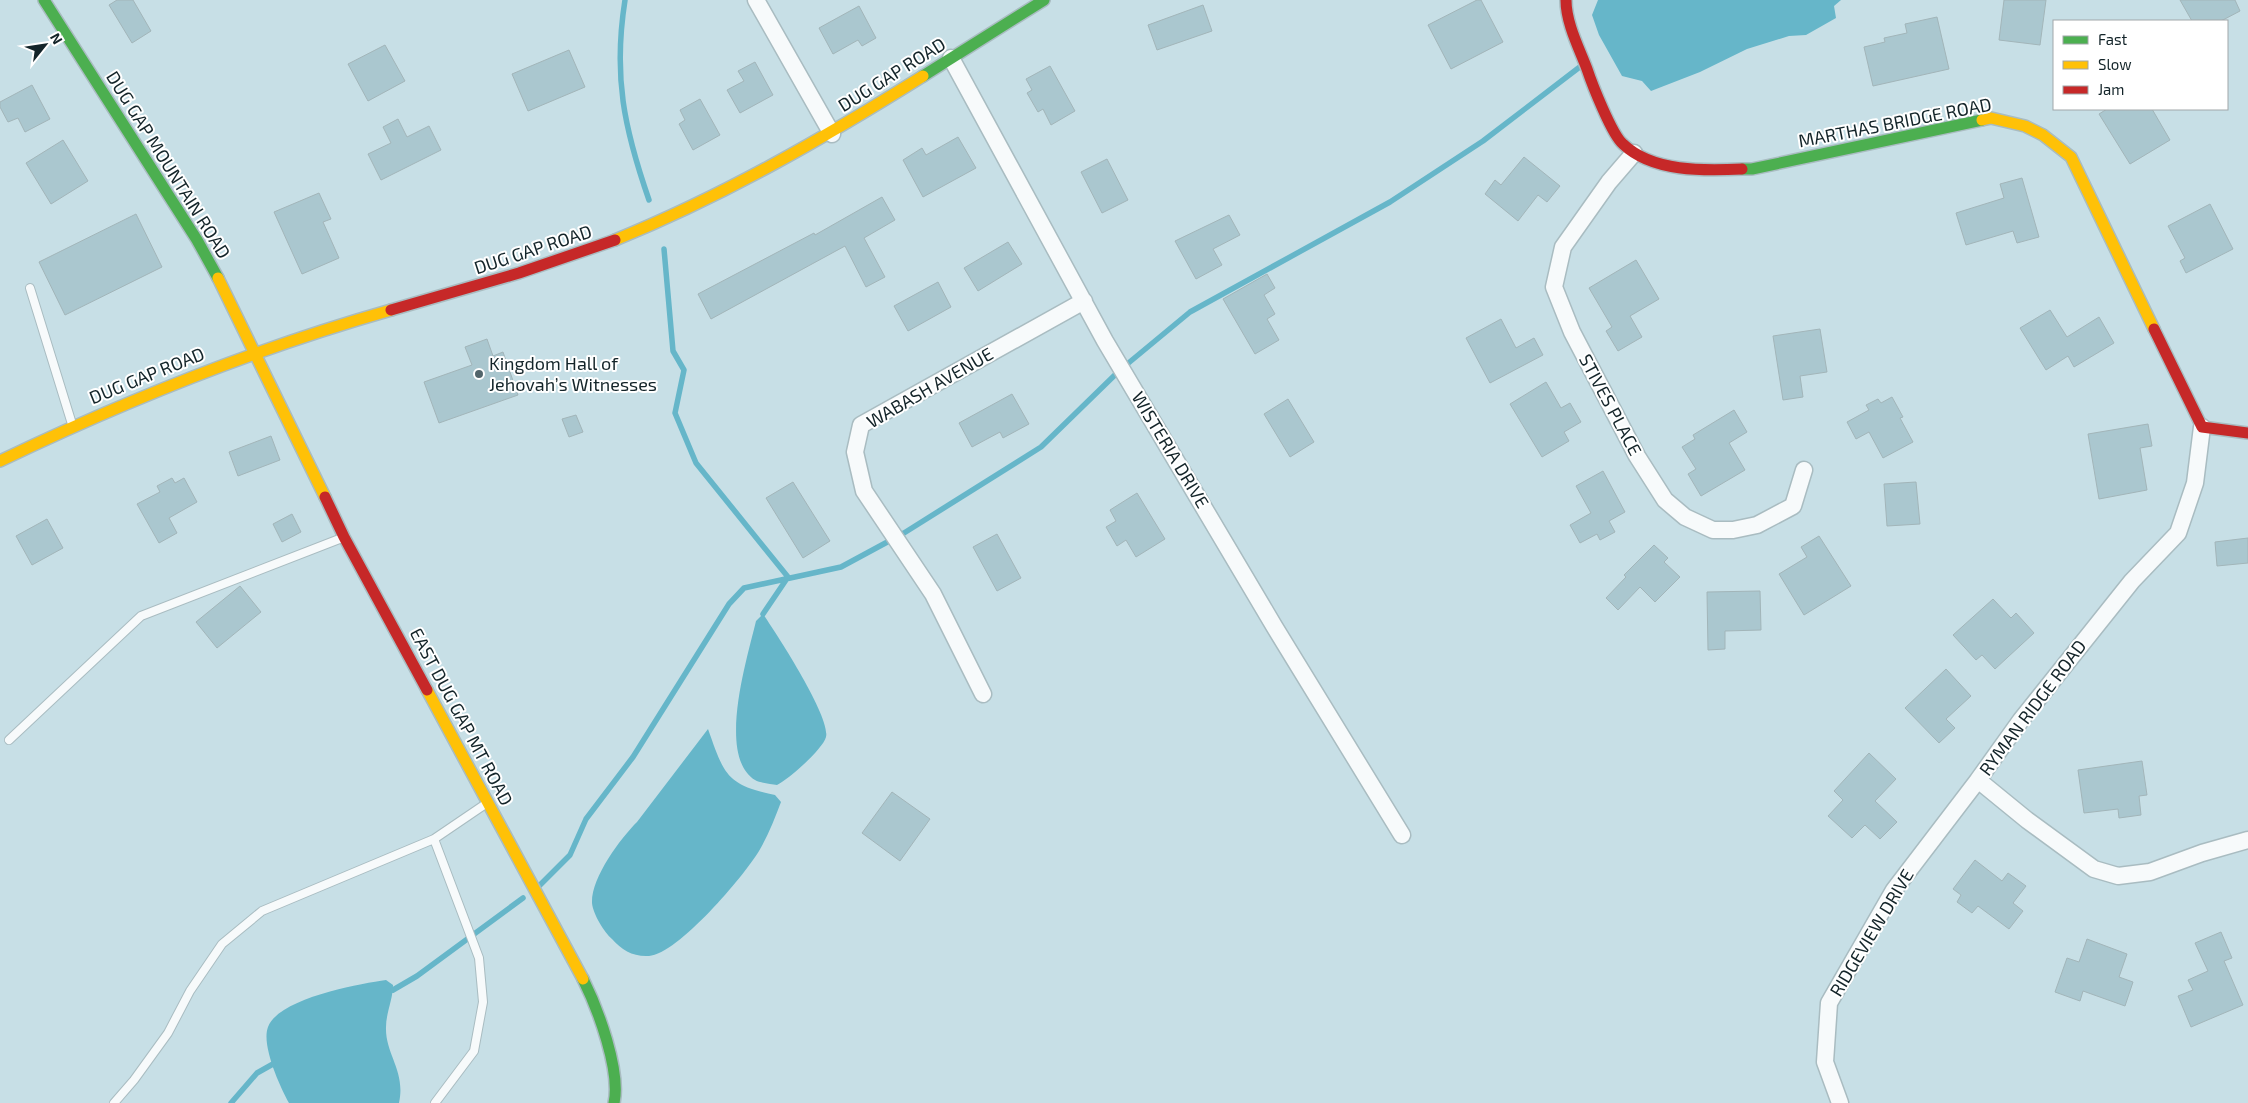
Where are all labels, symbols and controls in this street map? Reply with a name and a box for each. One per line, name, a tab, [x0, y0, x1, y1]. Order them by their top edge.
north arrow	[20, 20, 70, 70]
legend	[2053, 20, 2228, 110]
text: N	[47, 30, 67, 47]
text: Fast	[2098, 30, 2128, 48]
street label: DUG GAP ROAD	[834, 32, 949, 116]
text: Slow	[2098, 55, 2132, 73]
street label: DUG GAP MOUNTAIN ROAD	[102, 67, 236, 262]
text: Jam	[2098, 80, 2124, 98]
street label: MARTHAS BRIDGE ROAD	[1796, 92, 1993, 152]
street label: DUG GAP ROAD	[471, 220, 594, 278]
street label: DUG GAP ROAD	[86, 342, 207, 408]
street label: WABASH AVENUE	[862, 342, 997, 432]
street label: STIVES PLACE	[1575, 350, 1647, 459]
place label: Kingdom Hall of Jehovah’s Witnesses	[489, 352, 657, 395]
marker: Kingdom Hall of Jehovah’s Witnesses	[473, 368, 485, 380]
street label: WISTERIA DRIVE	[1127, 387, 1214, 512]
street label: EAST DUG GAP MT ROAD	[406, 624, 518, 809]
street label: RYMAN RIDGE ROAD	[1974, 635, 2090, 780]
street label: RIDGEVIEW DRIVE	[1824, 865, 1918, 1000]

